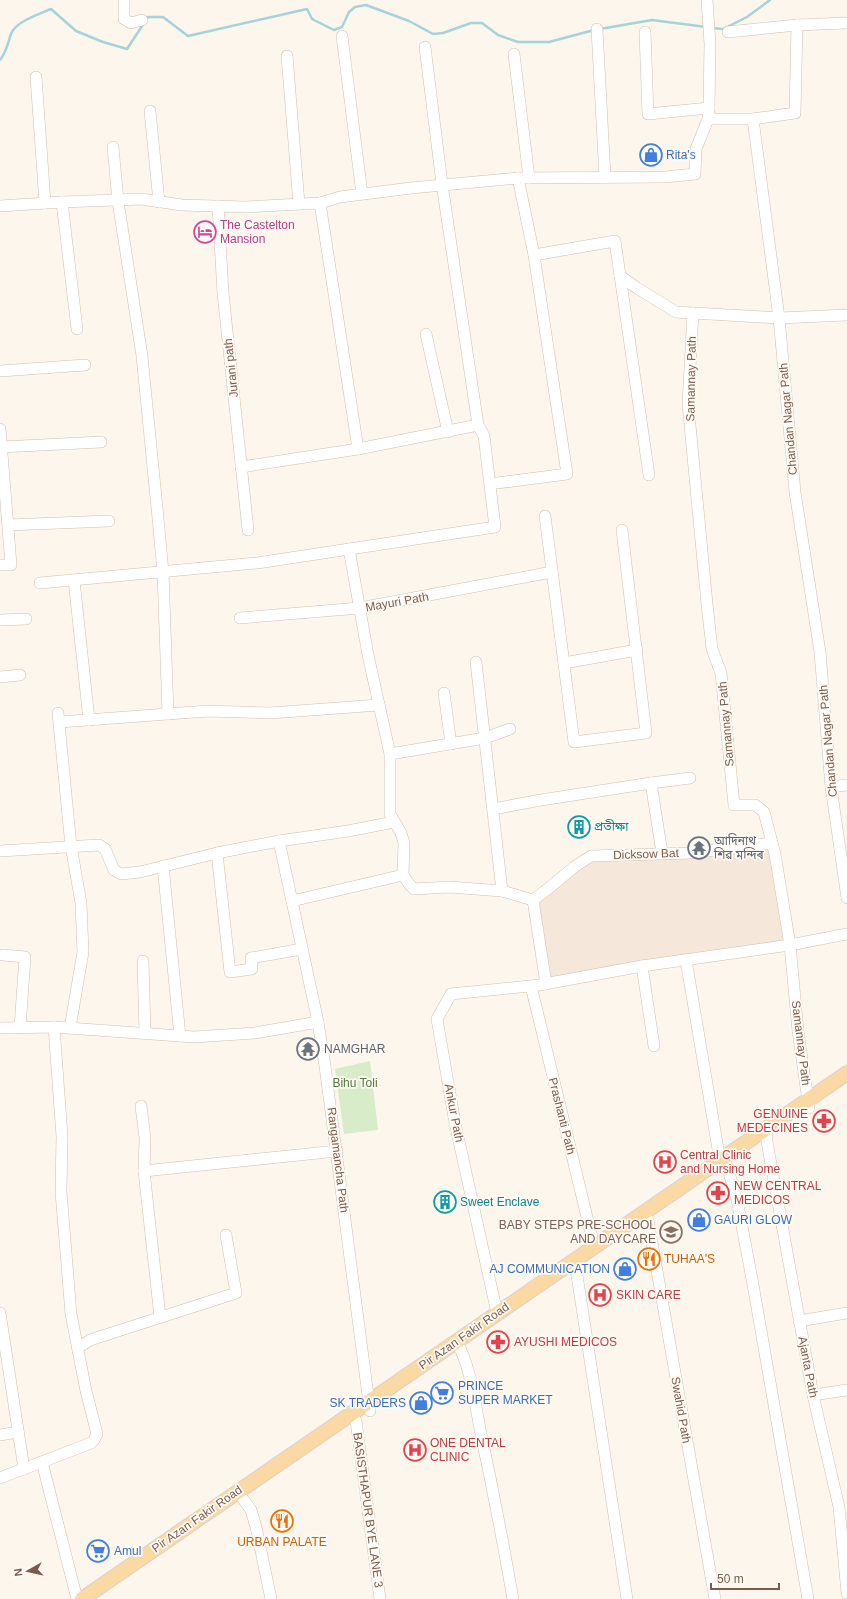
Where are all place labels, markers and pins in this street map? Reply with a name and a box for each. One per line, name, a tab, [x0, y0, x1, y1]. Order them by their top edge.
shop icon: Rita's	[638, 142, 664, 168]
place label: Rita's	[666, 148, 696, 162]
place label: The Castelton Mansion	[220, 218, 295, 246]
hotel icon: The Castelton Mansion	[192, 219, 218, 245]
building icon: প্রতীক্ষা	[566, 814, 592, 840]
place label: প্রতীক্ষা	[594, 819, 629, 834]
place label: আদিনাথ শিৱ মন্দিৰ	[713, 833, 765, 862]
temple icon: আদিনাথ শিৱ মন্দিৰ	[686, 835, 712, 861]
temple icon: NAMGHAR	[295, 1036, 321, 1062]
place label: NAMGHAR	[324, 1042, 386, 1056]
place label: GENUINE MEDECINES	[737, 1107, 808, 1135]
pharmacy icon: GENUINE MEDECINES	[811, 1108, 837, 1134]
place label: Central Clinic and Nursing Home	[680, 1148, 780, 1176]
hospital icon: Central Clinic and Nursing Home	[652, 1149, 678, 1175]
place label: NEW CENTRAL MEDICOS	[734, 1179, 822, 1207]
pharmacy icon: NEW CENTRAL MEDICOS	[705, 1180, 731, 1206]
building icon: Sweet Enclave	[432, 1189, 458, 1215]
place label: Sweet Enclave	[460, 1195, 540, 1209]
shop icon: GAURI GLOW	[686, 1207, 712, 1233]
place label: GAURI GLOW	[714, 1213, 793, 1227]
place label: BABY STEPS PRE-SCHOOL AND DAYCARE	[499, 1218, 656, 1246]
school or university icon: BABY STEPS PRE-SCHOOL AND DAYCARE	[658, 1219, 684, 1245]
restaurant icon: TUHAA'S	[636, 1246, 662, 1272]
place label: TUHAA'S	[664, 1252, 715, 1266]
shop icon: AJ COMMUNICATION	[612, 1256, 638, 1282]
place label: AJ COMMUNICATION	[490, 1262, 610, 1276]
hospital icon: SKIN CARE	[587, 1282, 613, 1308]
place label: SKIN CARE	[616, 1288, 681, 1302]
pharmacy icon: AYUSHI MEDICOS	[485, 1329, 511, 1355]
place label: AYUSHI MEDICOS	[514, 1335, 617, 1349]
place label: PRINCE SUPER MARKET	[458, 1379, 553, 1407]
supermarket icon: PRINCE SUPER MARKET	[429, 1380, 455, 1406]
shop icon: SK TRADERS	[408, 1390, 434, 1416]
place label: SK TRADERS	[330, 1396, 406, 1410]
place label: ONE DENTAL CLINIC	[430, 1436, 506, 1464]
hospital icon: ONE DENTAL CLINIC	[402, 1437, 428, 1463]
restaurant icon: URBAN PALATE	[269, 1508, 295, 1534]
place label: URBAN PALATE	[237, 1535, 327, 1549]
supermarket icon: Amul	[85, 1538, 111, 1564]
place label: Amul	[114, 1544, 141, 1558]

